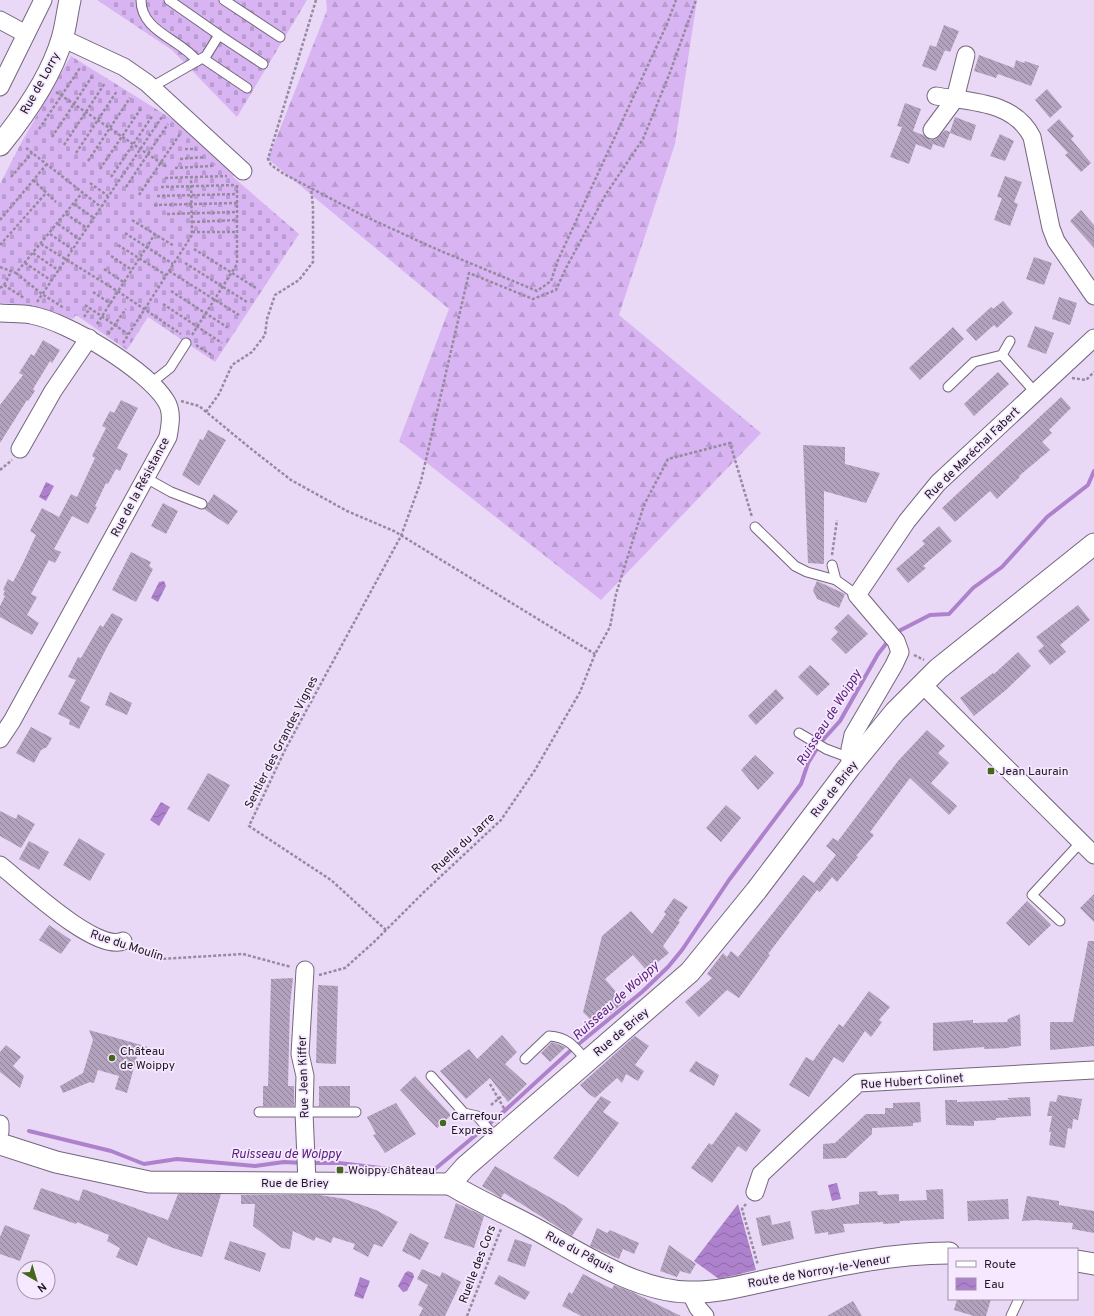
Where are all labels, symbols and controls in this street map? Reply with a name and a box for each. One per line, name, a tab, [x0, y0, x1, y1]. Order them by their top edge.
street label: Rue de Lorry	[17, 49, 65, 117]
street label: Rue de Maréchal Fabert	[922, 404, 1024, 503]
street label: Rue de la Résistance	[108, 435, 174, 540]
water label: Ruisseau de Woippy	[794, 666, 866, 769]
street label: Sentier des Grandes Vignes	[241, 673, 322, 811]
street label: Rue de Briey	[808, 758, 862, 821]
place label: Jean Laurain	[999, 764, 1068, 780]
marker: Jean Laurain	[986, 766, 996, 776]
street label: Ruelle du Jarre	[428, 810, 499, 877]
street label: Rue du Moulin	[88, 927, 165, 965]
water label: Ruisseau de Woippy	[570, 958, 664, 1044]
street label: Rue de Briey	[590, 1005, 653, 1061]
street label: Rue Jean Kiffer	[295, 1035, 313, 1119]
place label: Château de Woippy	[120, 1044, 175, 1074]
marker: Château de Woippy	[107, 1053, 117, 1063]
street label: Rue Hubert Colinet	[860, 1070, 964, 1094]
place label: Carrefour Express	[451, 1109, 503, 1139]
marker: Carrefour Express	[438, 1118, 448, 1128]
water label: Ruisseau de Woippy	[231, 1147, 343, 1163]
place label: Woippy Château	[348, 1163, 435, 1179]
marker: Woippy Château	[335, 1165, 345, 1175]
street label: Rue de Briey	[261, 1176, 329, 1192]
street label: Ruelle des Cors	[456, 1223, 500, 1306]
street label: Rue du Pâquis	[542, 1228, 617, 1278]
legend	[948, 1248, 1078, 1300]
street label: Route de Norroy-le-Veneur	[746, 1251, 892, 1292]
text: Route	[984, 1257, 1016, 1273]
north arrow	[16, 1260, 56, 1300]
text: Eau	[984, 1277, 1004, 1293]
text: N	[34, 1279, 49, 1295]

